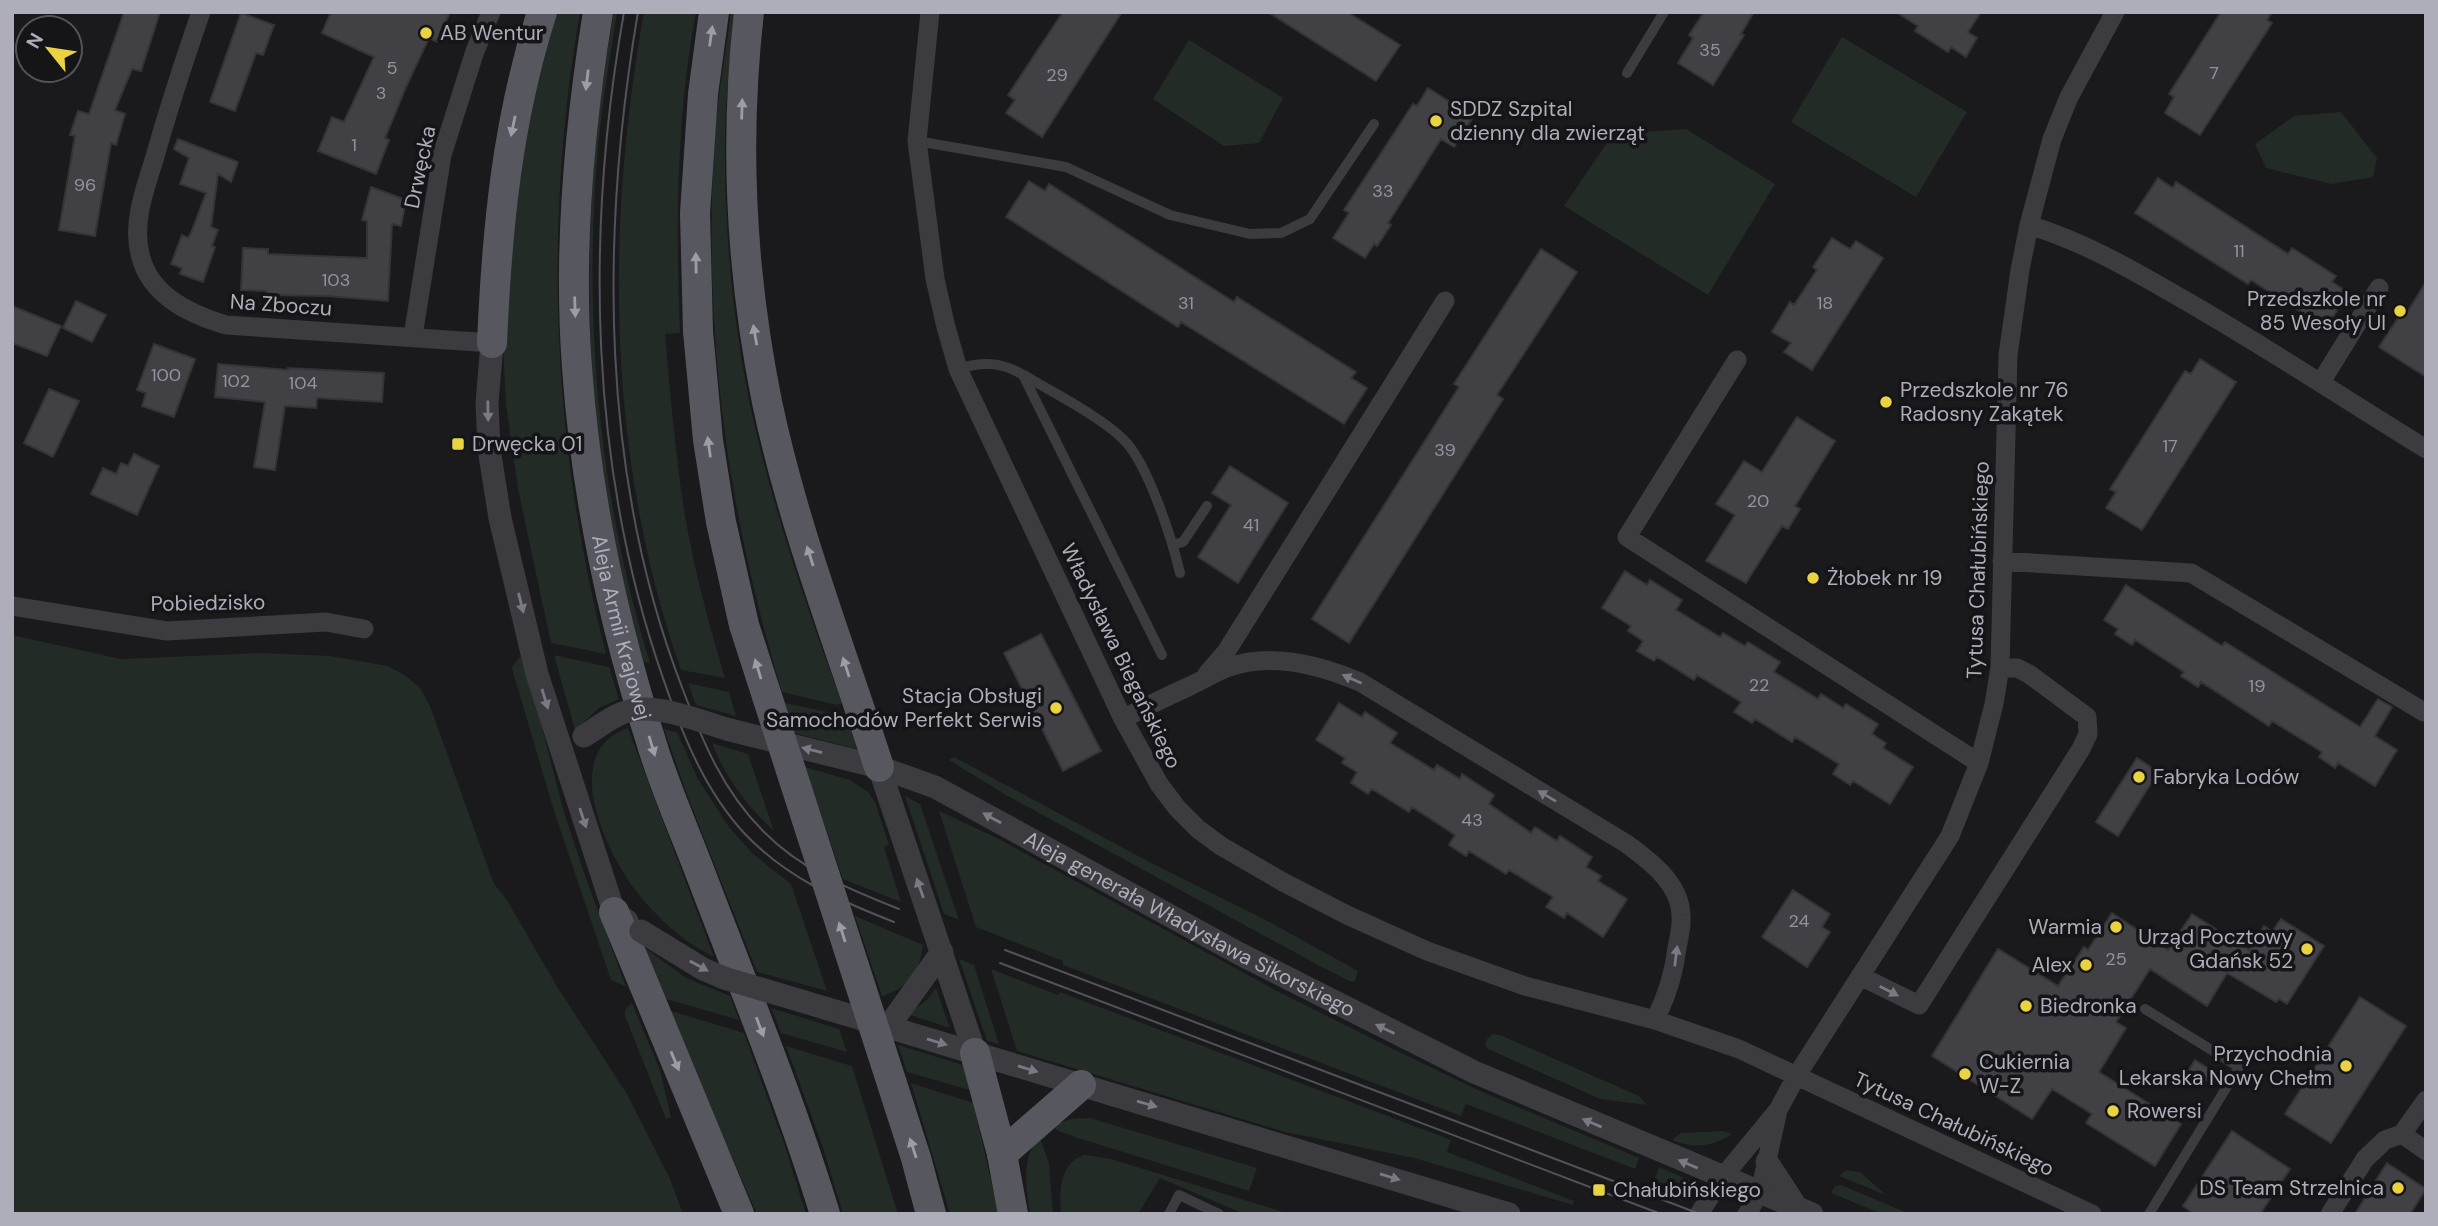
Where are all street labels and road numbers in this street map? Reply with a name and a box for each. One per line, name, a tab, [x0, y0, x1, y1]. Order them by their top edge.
street label: Drwęcka	[398, 123, 442, 211]
street label: Na Zboczu	[229, 287, 333, 323]
street label: Tytusa Chałubińskiego	[1960, 461, 1996, 679]
street label: Aleja Armii Krajowej	[585, 532, 658, 724]
street label: Władysława Biegańskiego	[1054, 539, 1188, 773]
street label: Pobiedzisko	[150, 588, 266, 618]
street label: Aleja generała Władysława Sikorskiego	[1019, 824, 1360, 1024]
street label: Tytusa Chałubińskiego	[1849, 1065, 2059, 1183]

